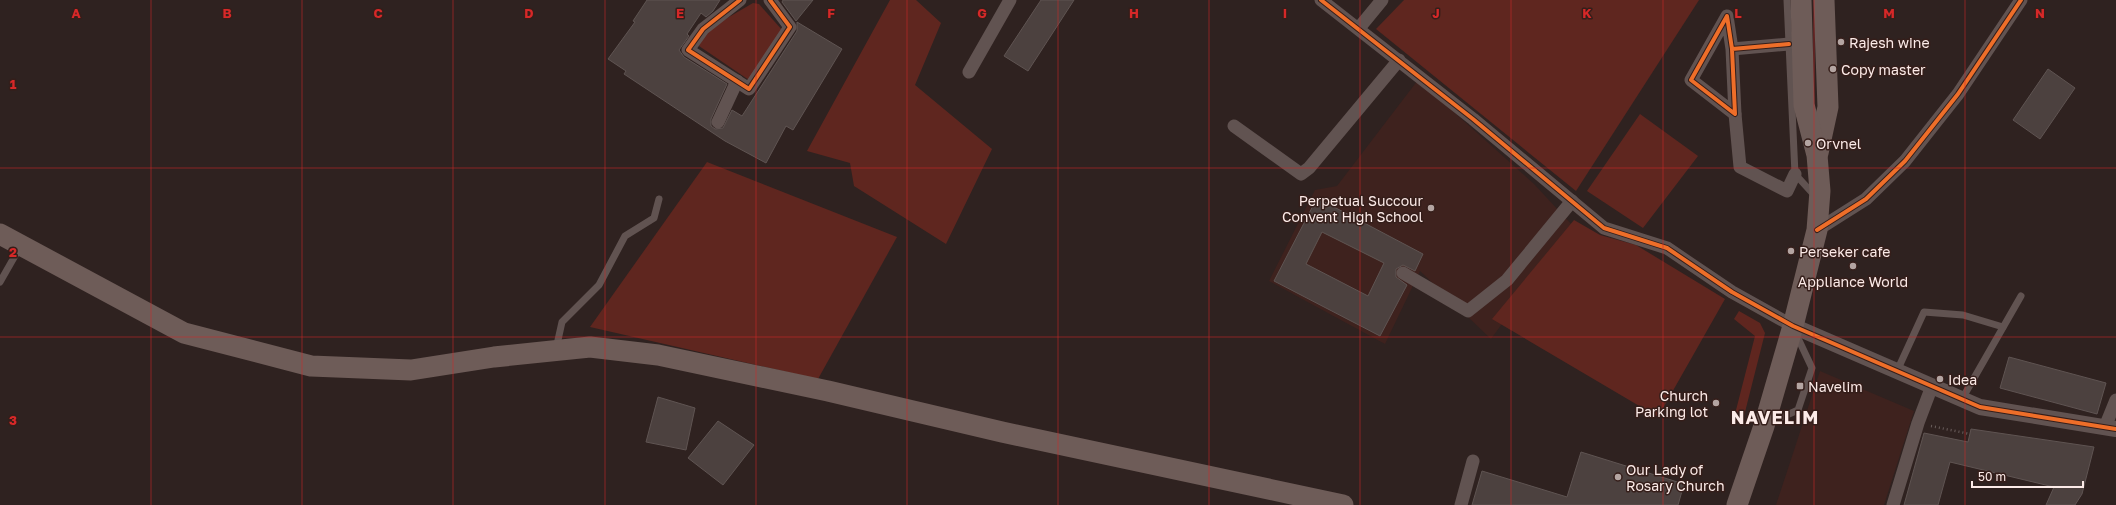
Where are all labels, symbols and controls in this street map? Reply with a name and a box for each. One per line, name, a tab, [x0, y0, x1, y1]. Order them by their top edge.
text: A	[71, 5, 81, 21]
text: B	[222, 5, 232, 21]
text: C	[373, 5, 383, 21]
text: D	[524, 5, 534, 21]
text: E	[676, 5, 684, 21]
text: F	[827, 5, 835, 21]
text: G	[977, 5, 987, 21]
text: H	[1129, 5, 1139, 21]
text: I	[1283, 5, 1287, 21]
text: J	[1432, 5, 1440, 21]
text: K	[1582, 5, 1592, 21]
text: L	[1734, 5, 1742, 21]
text: M	[1883, 5, 1895, 21]
text: N	[2035, 5, 2045, 21]
place label: Rajesh wine	[1849, 34, 1930, 51]
marker: Rajesh wine	[1836, 37, 1846, 47]
place label: Copy master	[1841, 61, 1926, 78]
marker: Copy master	[1828, 64, 1838, 74]
text: 1	[10, 76, 17, 92]
place label: Orvnel	[1816, 135, 1861, 152]
marker: Orvnel	[1803, 138, 1813, 148]
place label: Perpetual Succour Convent High School	[1282, 192, 1424, 225]
marker: Perpetual Succour Convent High School	[1426, 203, 1436, 213]
place label: Perseker cafe	[1799, 243, 1891, 260]
text: 2	[9, 244, 17, 260]
marker: Perseker cafe	[1786, 246, 1796, 256]
marker: Appliance World	[1848, 261, 1858, 271]
place label: Appliance World	[1798, 273, 1908, 290]
place label: Idea	[1948, 371, 1977, 388]
marker: Idea	[1935, 374, 1945, 384]
place label: Navelim	[1808, 378, 1863, 395]
marker: Navelim	[1795, 381, 1805, 391]
place label: Church Parking lot	[1635, 387, 1708, 420]
marker: Church Parking lot	[1711, 398, 1721, 408]
district label: NAVELIM	[1731, 406, 1819, 428]
text: 3	[9, 412, 17, 428]
place label: Our Lady of Rosary Church	[1626, 461, 1725, 494]
scale bar	[1972, 463, 2083, 489]
text: 50 m	[1978, 469, 2006, 484]
marker: Our Lady of Rosary Church	[1613, 472, 1623, 482]

